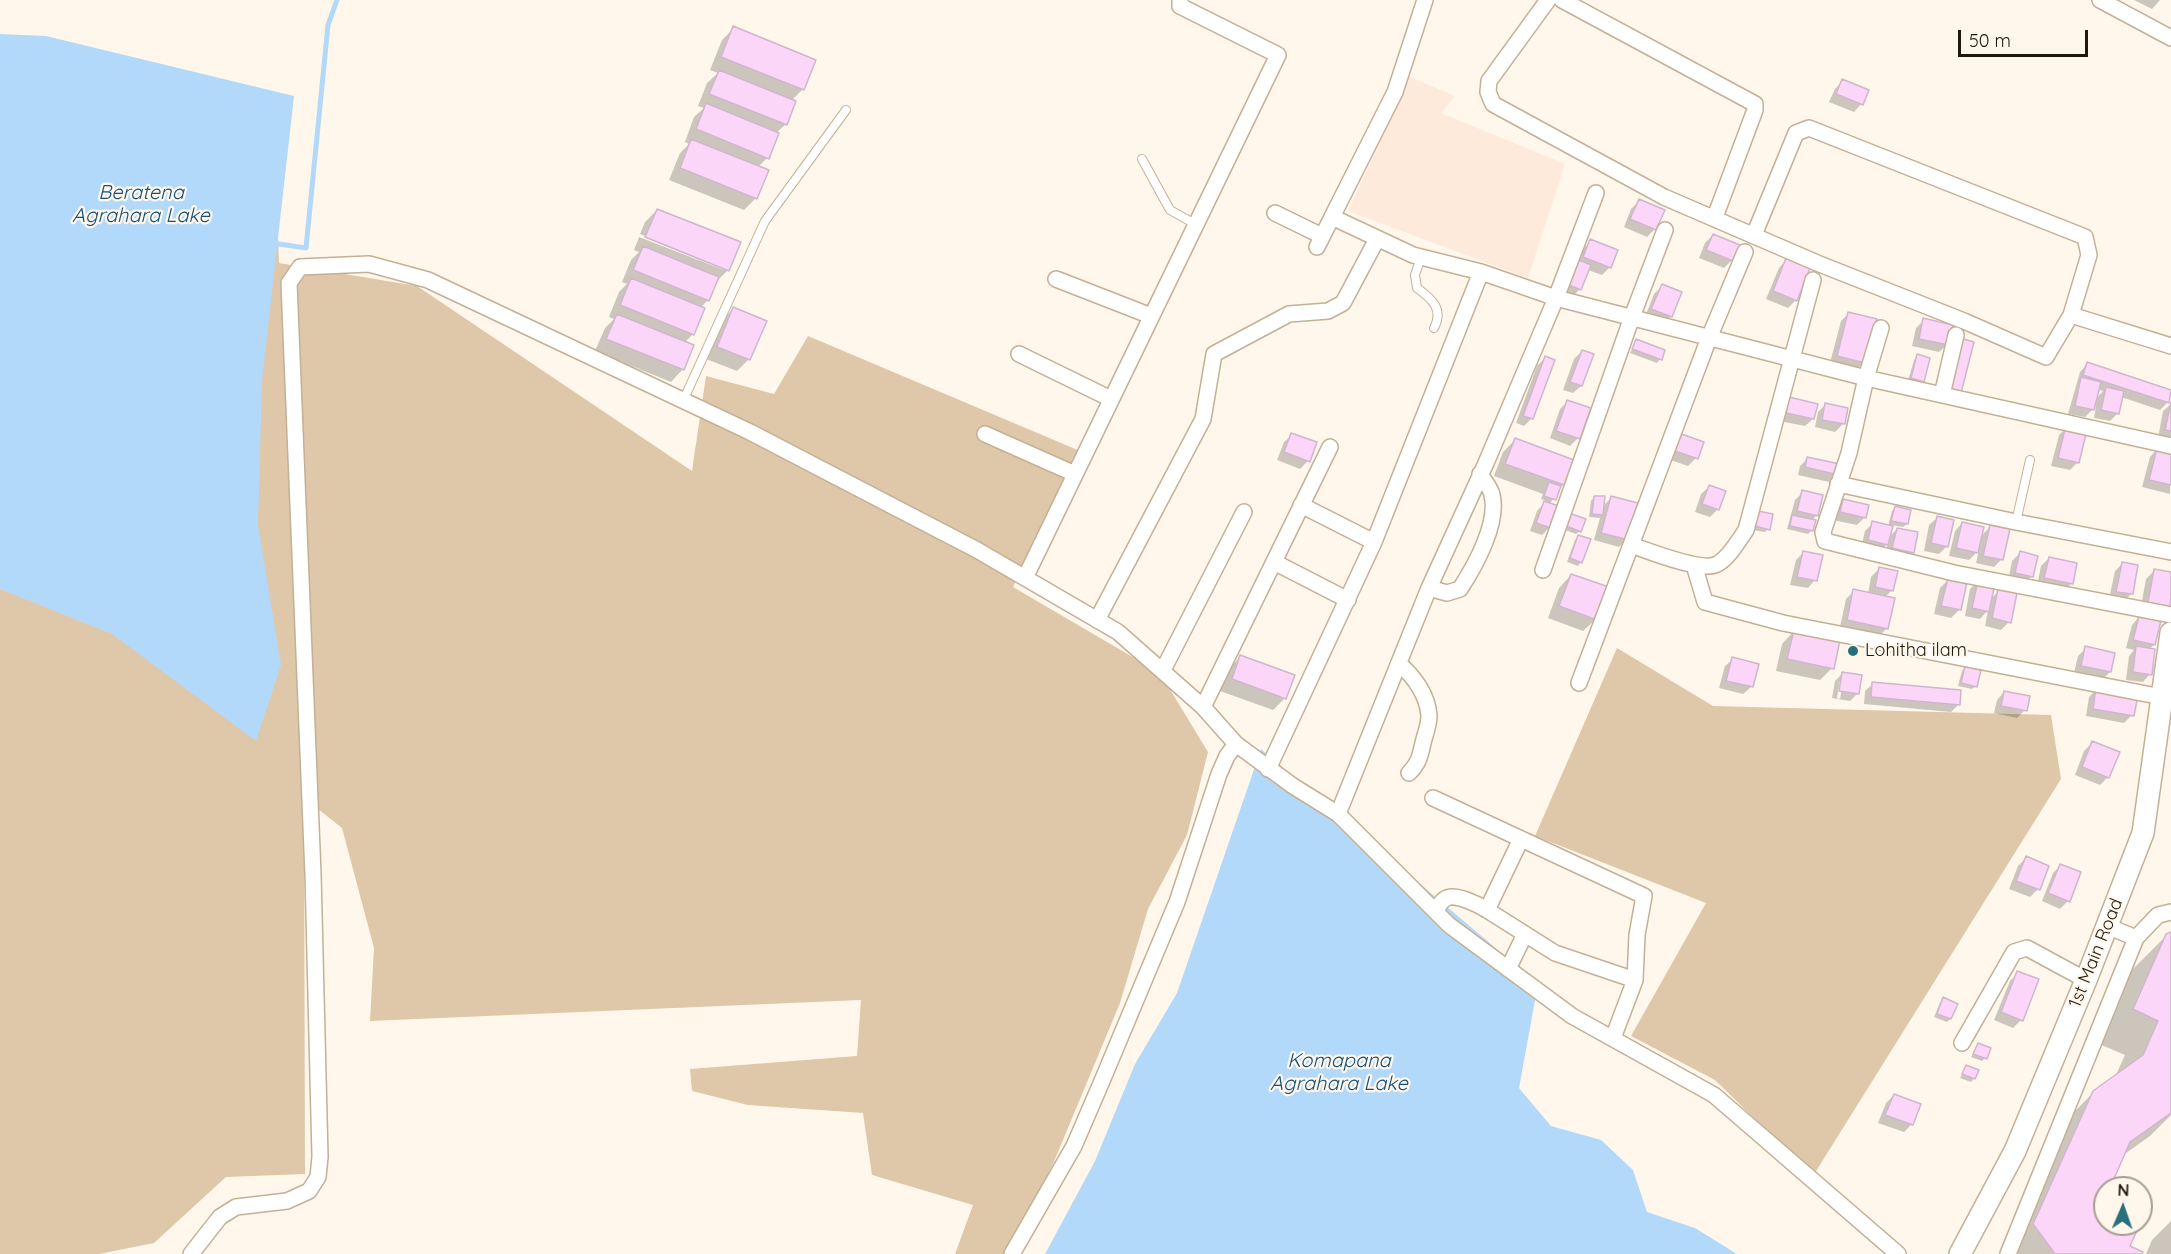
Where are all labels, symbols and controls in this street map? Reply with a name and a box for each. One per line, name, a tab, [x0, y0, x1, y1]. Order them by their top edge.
scale bar	[1961, 18, 2092, 56]
text: 50 m	[1969, 29, 2011, 52]
water label: Beratena Agrahara Lake	[72, 181, 210, 228]
place label: Lohitha ilam	[1865, 640, 1967, 662]
marker: Lohitha ilam	[1846, 644, 1860, 658]
street label: 1st Main Road	[2064, 895, 2128, 1011]
water label: Komapana Agrahara Lake	[1270, 1049, 1408, 1096]
north arrow	[2093, 1176, 2153, 1236]
text: N	[2117, 1180, 2130, 1200]

